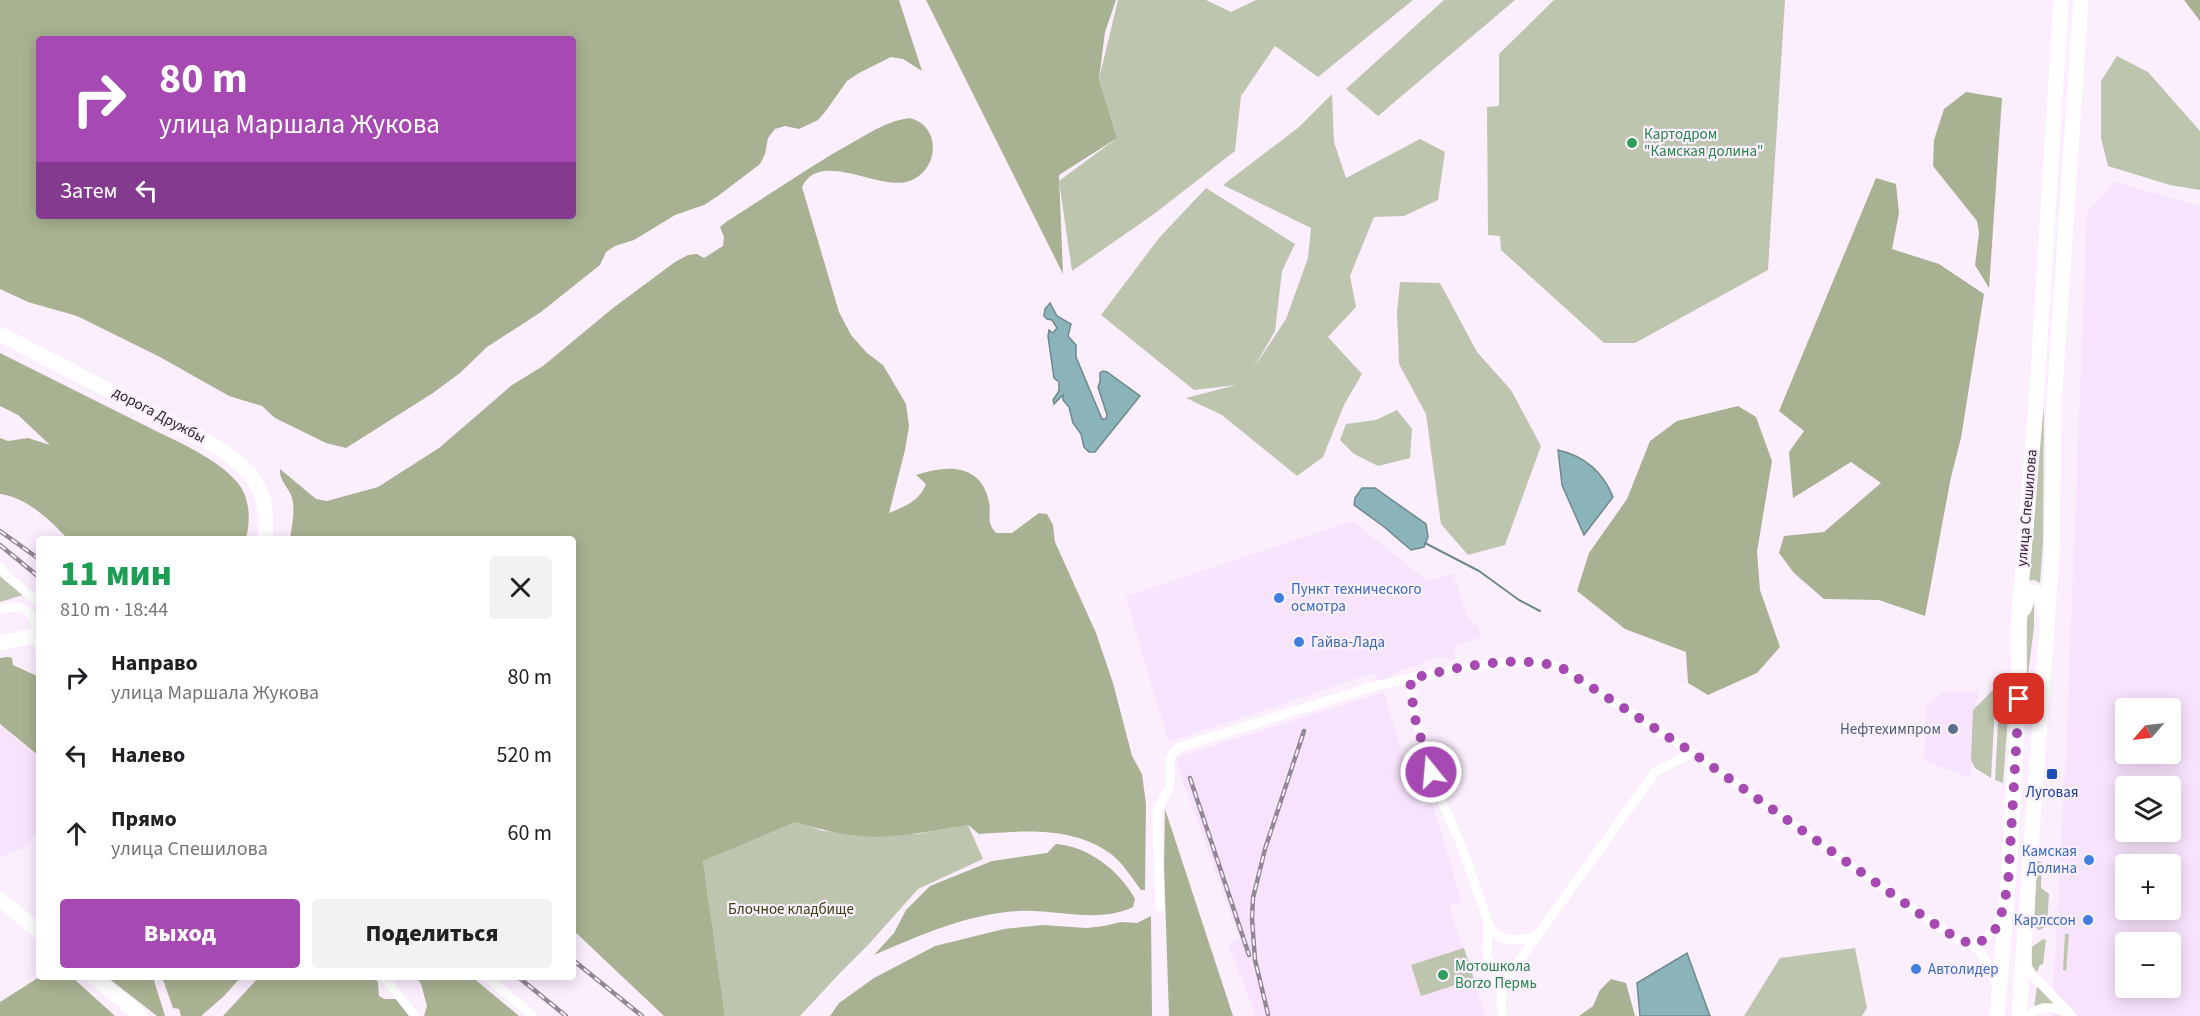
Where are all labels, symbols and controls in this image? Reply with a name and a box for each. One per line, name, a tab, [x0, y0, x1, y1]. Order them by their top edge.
text: 80 m	[159, 49, 248, 109]
icon: right	[60, 60, 138, 138]
text: улица Маршала Жукова	[159, 105, 440, 144]
place label: Картодром "Камская долина"	[1644, 124, 1763, 162]
marker: Картодром "Камская долина"	[1625, 136, 1639, 150]
icon: left	[130, 174, 163, 207]
text: Затем	[60, 175, 118, 207]
street label: дорога Дружбы	[109, 382, 209, 448]
street label: улица Спешилова	[2011, 449, 2043, 567]
text: 11 мин	[60, 548, 172, 599]
button: close	[489, 556, 552, 619]
place label: Пункт технического осмотра	[1291, 579, 1422, 617]
marker: Пункт технического осмотра	[1272, 591, 1286, 605]
text: 810 m · 18:44	[60, 596, 168, 624]
place label: Гайва-Лада	[1311, 632, 1385, 653]
marker: Гайва-Лада	[1292, 635, 1306, 649]
text: Направо	[111, 647, 198, 679]
icon: right	[60, 661, 93, 694]
text: 80 m	[507, 661, 552, 693]
pin	[1993, 673, 2044, 724]
text: улица Маршала Жукова	[111, 679, 319, 707]
icon: arrive	[2002, 682, 2035, 715]
north arrow	[2115, 698, 2181, 764]
map controls	[2115, 698, 2181, 998]
place label: Нефтехимпром	[1840, 719, 1941, 740]
marker: Нефтехимпром	[1946, 722, 1960, 736]
icon: left	[60, 739, 93, 772]
text: Налево	[111, 739, 185, 771]
text: 520 m	[497, 739, 552, 771]
position arrow	[1399, 740, 1463, 804]
marker: Луговая	[2045, 767, 2059, 781]
button: layers	[2115, 776, 2181, 842]
place label: Луговая	[2025, 782, 2079, 803]
text: Прямо	[111, 803, 177, 835]
icon: ahead	[60, 817, 93, 850]
text: 60 m	[507, 817, 552, 849]
text: улица Спешилова	[111, 835, 268, 863]
place label: Камская Долина	[2022, 841, 2077, 879]
marker: Камская Долина	[2082, 853, 2096, 867]
button: +	[2115, 854, 2181, 920]
button: Выход	[60, 899, 300, 968]
button: Поделиться	[312, 899, 552, 968]
park label: Блочное кладбище	[728, 899, 854, 920]
place label: Карлссон	[2014, 910, 2076, 931]
marker: Карлссон	[2081, 913, 2095, 927]
button: −	[2115, 932, 2181, 998]
place label: Мотошкола Borzo Пермь	[1455, 956, 1537, 994]
place label: Автолидер	[1928, 959, 1998, 980]
marker: Автолидер	[1909, 962, 1923, 976]
marker: Мотошкола Borzo Пермь	[1436, 968, 1450, 982]

